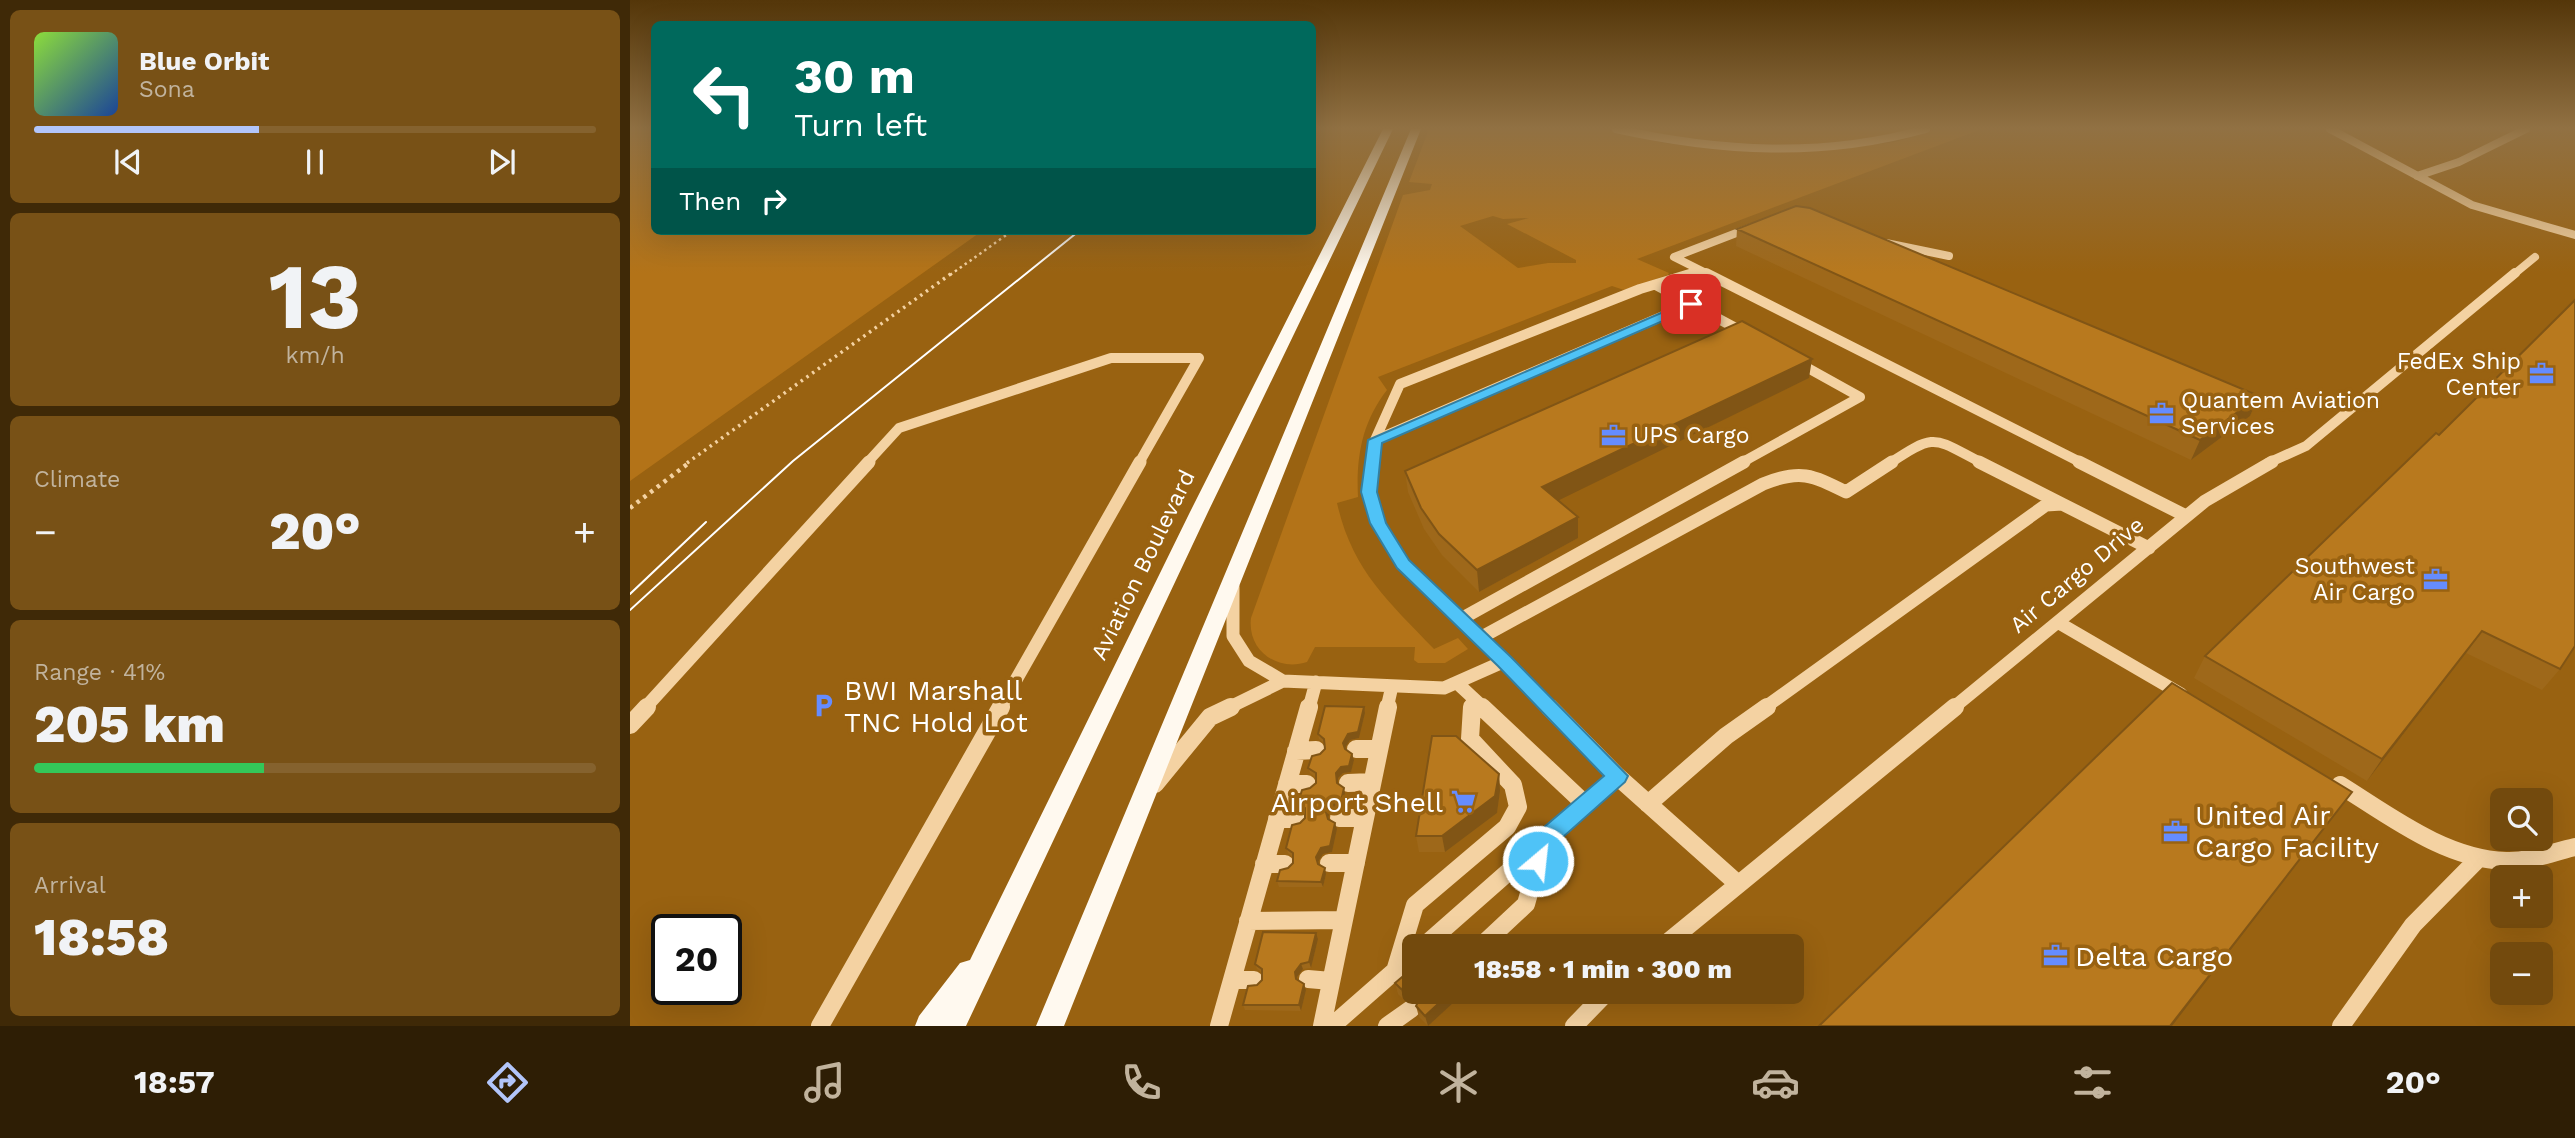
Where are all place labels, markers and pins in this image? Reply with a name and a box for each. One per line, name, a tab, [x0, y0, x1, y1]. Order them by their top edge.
pin	[1661, 274, 1721, 334]
place label: FedEx Ship Center	[2397, 348, 2521, 401]
office icon: FedEx Ship Center	[2527, 360, 2555, 388]
place label: Quantem Aviation Services	[2181, 387, 2380, 440]
office icon: Quantem Aviation Services	[2147, 399, 2175, 427]
office icon: UPS Cargo	[1599, 421, 1627, 449]
place label: UPS Cargo	[1633, 422, 1750, 449]
place label: Southwest Air Cargo	[2295, 553, 2415, 606]
office icon: Southwest Air Cargo	[2421, 565, 2449, 593]
place label: BWI Marshall TNC Hold Lot	[844, 674, 1028, 739]
parking icon: BWI Marshall TNC Hold Lot	[810, 692, 838, 720]
place label: Airport Shell	[1271, 786, 1443, 819]
supermarket icon: Airport Shell	[1449, 788, 1477, 816]
place label: United Air Cargo Facility	[2195, 799, 2379, 864]
office icon: United Air Cargo Facility	[2161, 817, 2189, 845]
place label: Delta Cargo	[2075, 940, 2233, 973]
office icon: Delta Cargo	[2041, 942, 2069, 970]

